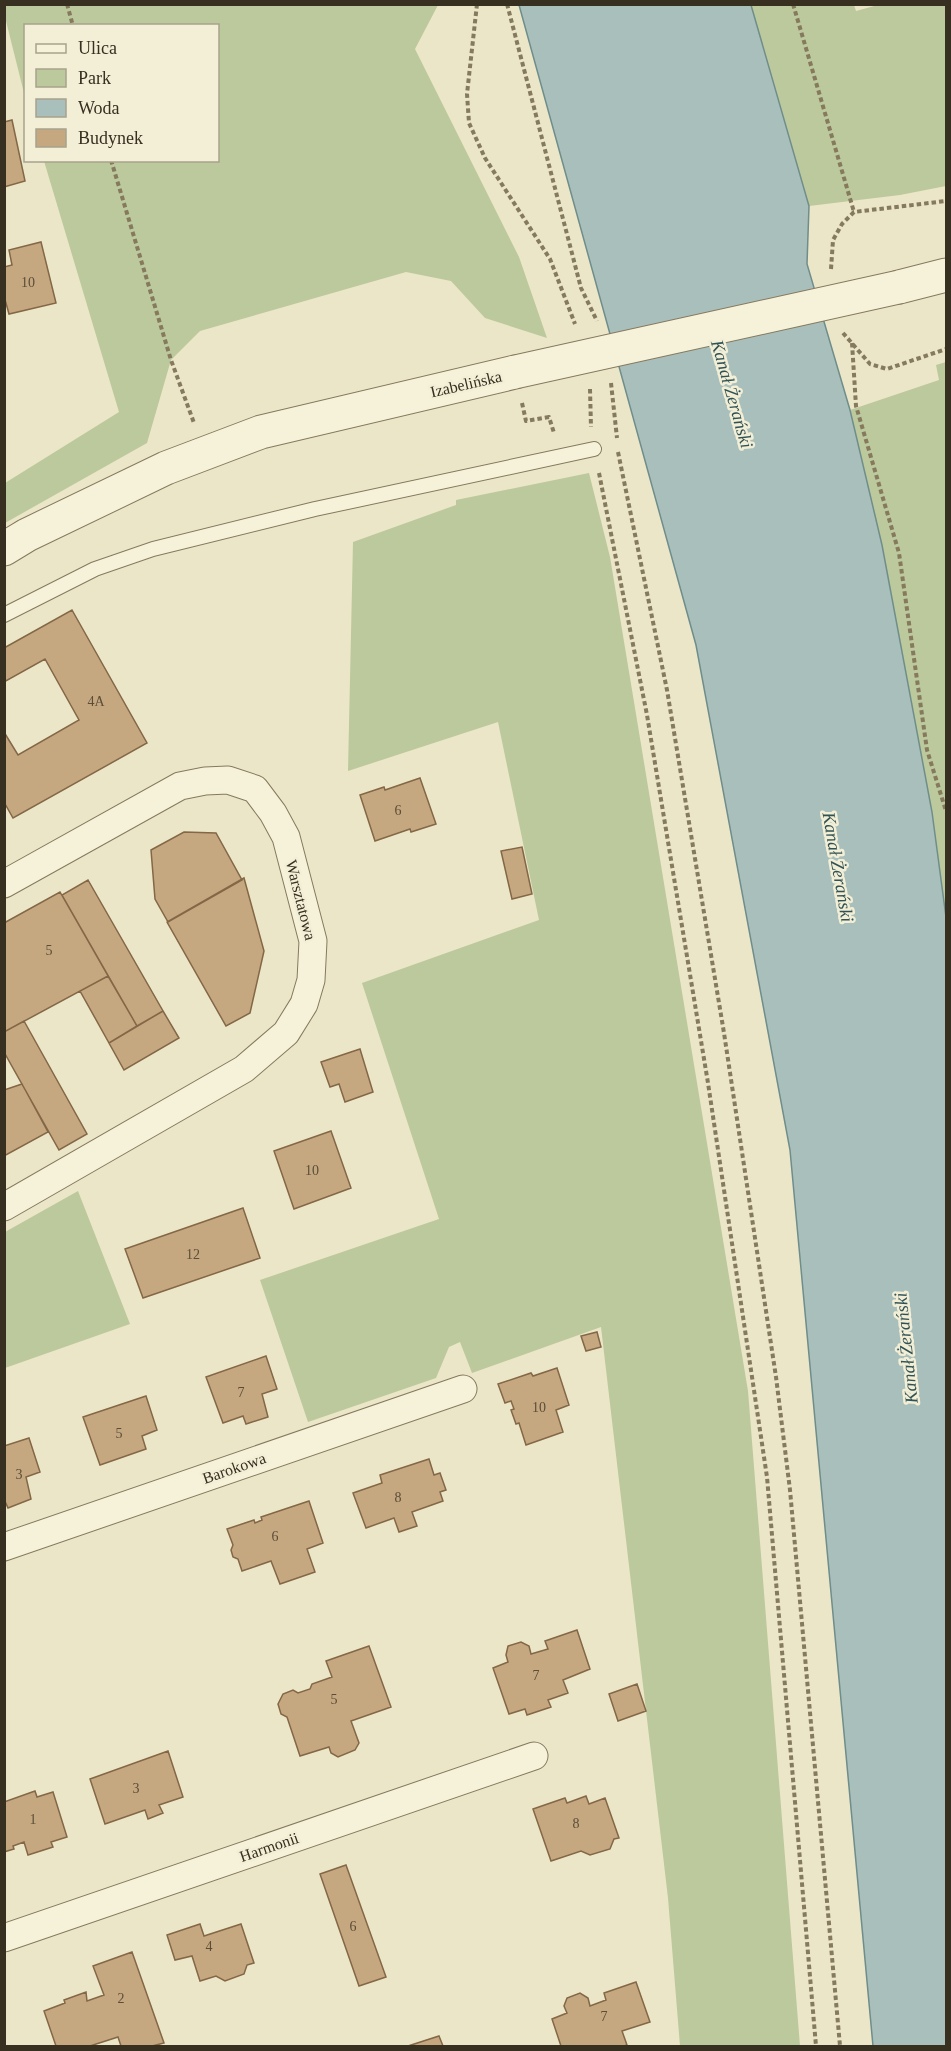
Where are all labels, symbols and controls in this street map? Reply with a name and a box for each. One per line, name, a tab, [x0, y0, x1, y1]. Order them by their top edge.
legend	[24, 24, 219, 162]
text: Ulica	[78, 38, 117, 58]
text: Park	[78, 68, 111, 88]
text: Woda	[78, 98, 120, 118]
text: Budynek	[78, 128, 143, 148]
house number: 10	[21, 275, 35, 290]
water label: Kanał Żerański	[707, 337, 757, 450]
street label: Izabelińska	[429, 368, 503, 400]
house number: 4A	[87, 694, 105, 709]
house number: 6	[395, 803, 402, 818]
water label: Kanał Żerański	[818, 809, 858, 924]
street label: Warsztatowa	[283, 858, 319, 942]
house number: 5	[46, 943, 53, 958]
house number: 10	[305, 1163, 319, 1178]
house number: 12	[186, 1247, 200, 1262]
water label: Kanał Żerański	[890, 1292, 922, 1405]
house number: 7	[238, 1385, 245, 1400]
house number: 10	[532, 1400, 546, 1415]
house number: 5	[116, 1426, 123, 1441]
street label: Barokowa	[200, 1449, 268, 1487]
house number: 3	[16, 1467, 23, 1482]
house number: 8	[395, 1490, 402, 1505]
house number: 6	[272, 1529, 279, 1544]
house number: 7	[533, 1668, 540, 1683]
house number: 5	[331, 1692, 338, 1707]
house number: 3	[133, 1781, 140, 1796]
house number: 1	[30, 1812, 37, 1827]
house number: 8	[573, 1816, 580, 1831]
street label: Harmonii	[237, 1829, 301, 1865]
house number: 6	[350, 1919, 357, 1934]
house number: 4	[206, 1939, 213, 1954]
house number: 2	[118, 1991, 125, 2006]
house number: 7	[601, 2009, 608, 2024]

